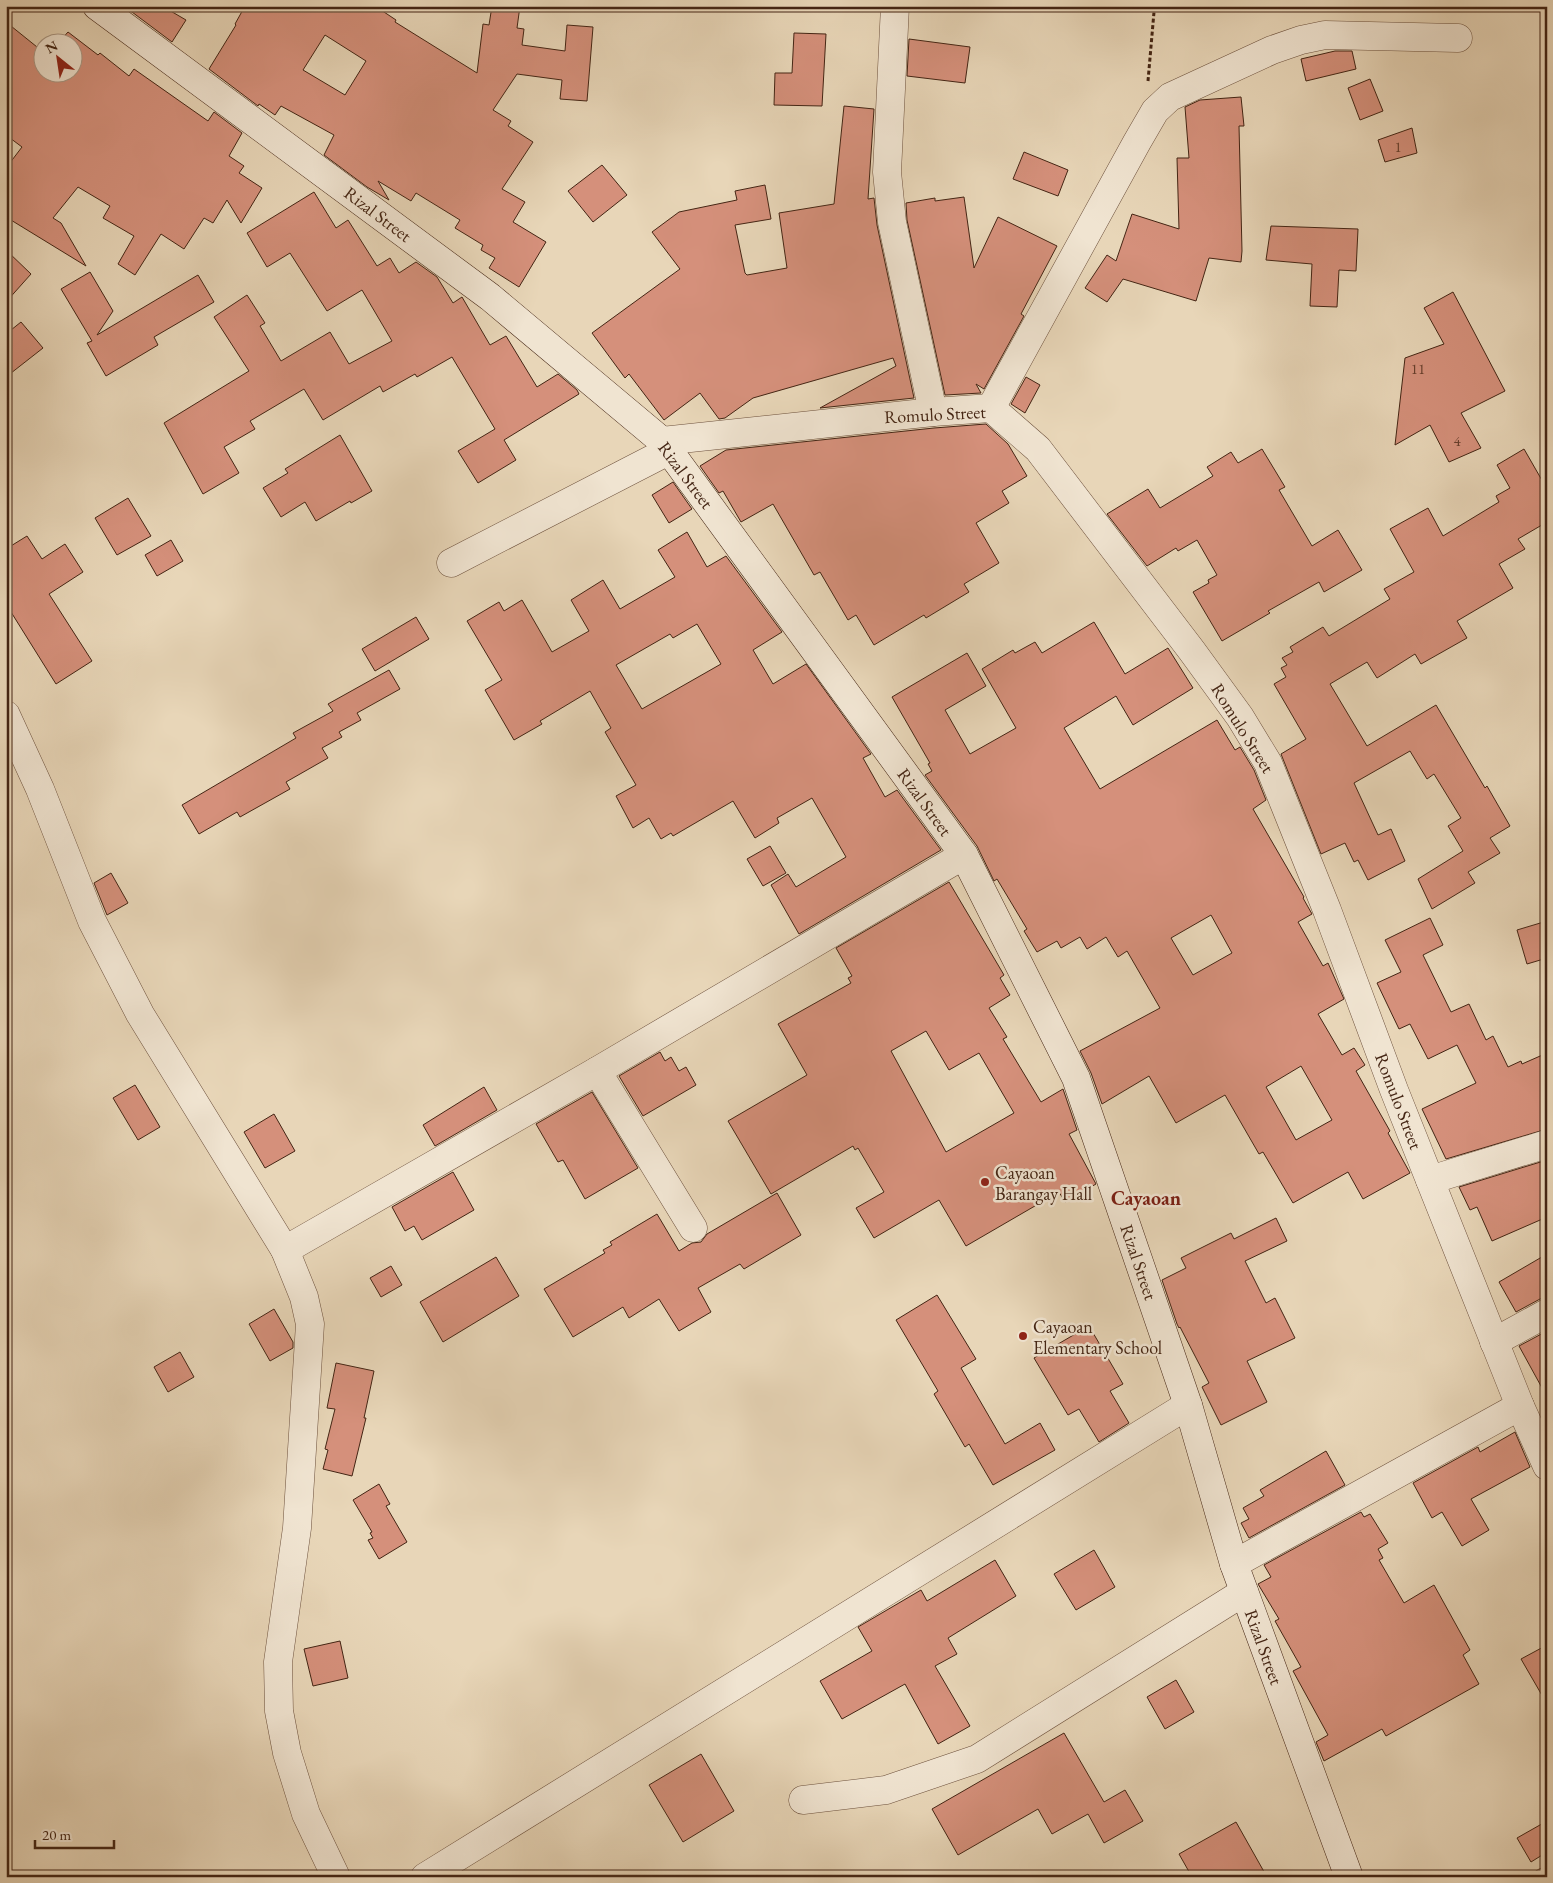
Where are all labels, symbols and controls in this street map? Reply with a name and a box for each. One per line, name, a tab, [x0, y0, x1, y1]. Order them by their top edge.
north arrow	[32, 32, 82, 82]
text: N	[42, 36, 61, 57]
house number: 1	[1394, 137, 1402, 156]
street label: Rizal Street	[340, 181, 417, 247]
house number: 11	[1411, 359, 1425, 378]
street label: Romulo Street	[884, 400, 987, 428]
house number: 4	[1453, 431, 1461, 450]
street label: Rizal Street	[653, 437, 719, 514]
street label: Romulo Street	[1206, 679, 1280, 777]
street label: Rizal Street	[893, 763, 958, 841]
street label: Romulo Street	[1370, 1049, 1428, 1153]
place label: Cayaoan Barangay Hall	[995, 1161, 1092, 1205]
marker: Cayaoan Barangay Hall	[979, 1176, 991, 1188]
district label: Cayaoan	[1111, 1185, 1181, 1211]
street label: Rizal Street	[1115, 1221, 1163, 1303]
place label: Cayaoan Elementary School	[1033, 1315, 1162, 1359]
marker: Cayaoan Elementary School	[1017, 1330, 1029, 1342]
street label: Rizal Street	[1240, 1606, 1288, 1688]
scale bar	[35, 1818, 114, 1850]
text: 20 m	[42, 1825, 71, 1844]

